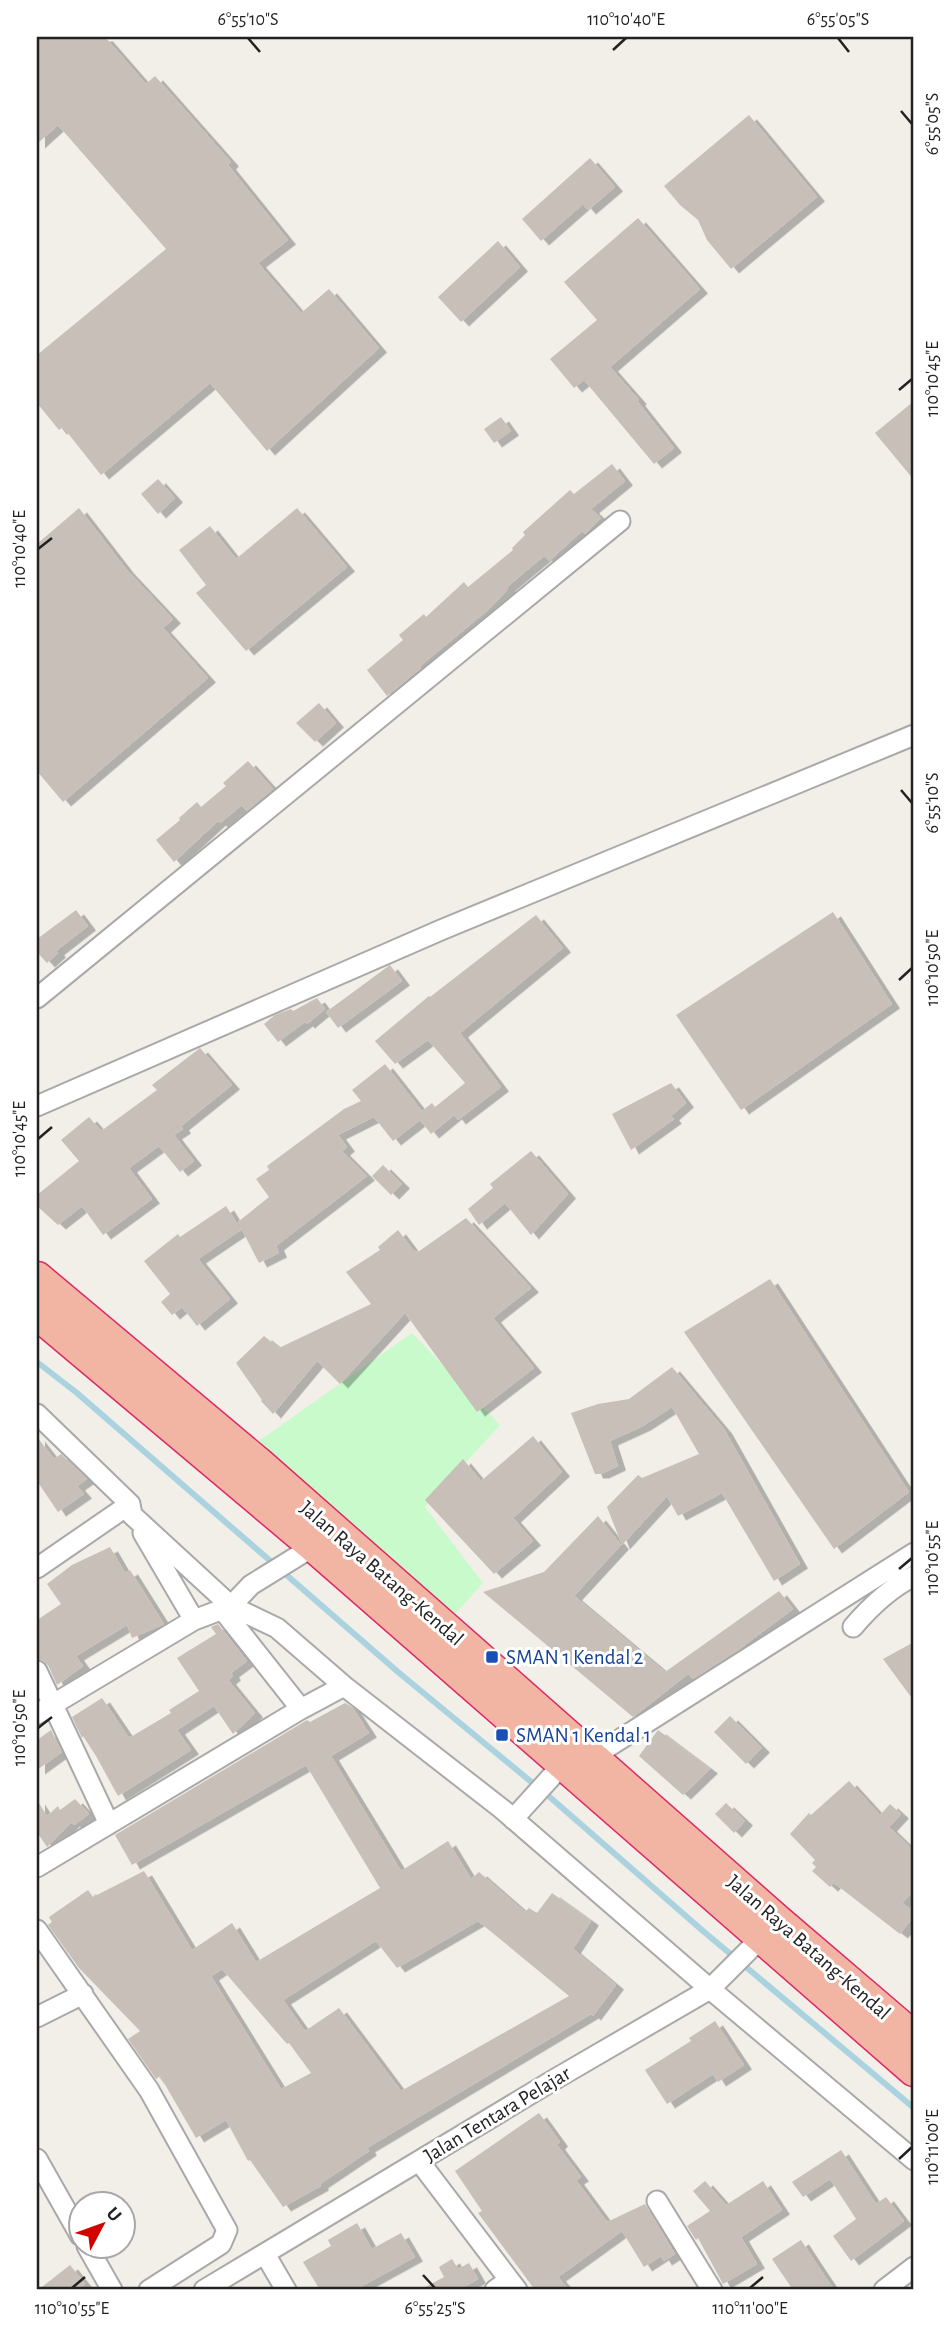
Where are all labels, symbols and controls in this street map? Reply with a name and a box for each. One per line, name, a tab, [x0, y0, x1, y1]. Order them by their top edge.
text: 6°55'10"S	[217, 11, 279, 29]
text: 110°10'40"E	[587, 11, 665, 29]
text: 6°55'05"S	[807, 11, 869, 29]
text: 6°55'05"S	[924, 93, 942, 155]
text: 110°10'45"E	[924, 341, 942, 417]
text: 110°10'40"E	[11, 510, 29, 588]
text: 6°55'10"S	[924, 772, 942, 834]
text: 110°10'50"E	[924, 929, 942, 1006]
text: 110°10'45"E	[11, 1101, 29, 1177]
street label: Jalan Raya Batang-Kendal	[296, 1497, 467, 1650]
text: 110°10'55"E	[924, 1520, 942, 1595]
place label: SMAN 1 Kendal 2	[506, 1647, 643, 1668]
marker: SMAN 1 Kendal 2	[484, 1649, 500, 1665]
text: 110°10'50"E	[11, 1689, 29, 1766]
place label: SMAN 1 Kendal 1	[516, 1725, 651, 1746]
marker: SMAN 1 Kendal 1	[494, 1727, 510, 1743]
street label: Jalan Raya Batang-Kendal	[723, 1871, 894, 2024]
street label: Jalan Tentara Pelajar	[420, 2062, 574, 2166]
text: 110°11'00"E	[924, 2109, 942, 2185]
north arrow	[66, 2190, 136, 2260]
text: U	[103, 2204, 125, 2226]
text: 110°10'55"E	[35, 2300, 110, 2318]
text: 6°55'25"S	[404, 2300, 466, 2318]
text: 110°11'00"E	[712, 2300, 788, 2318]

